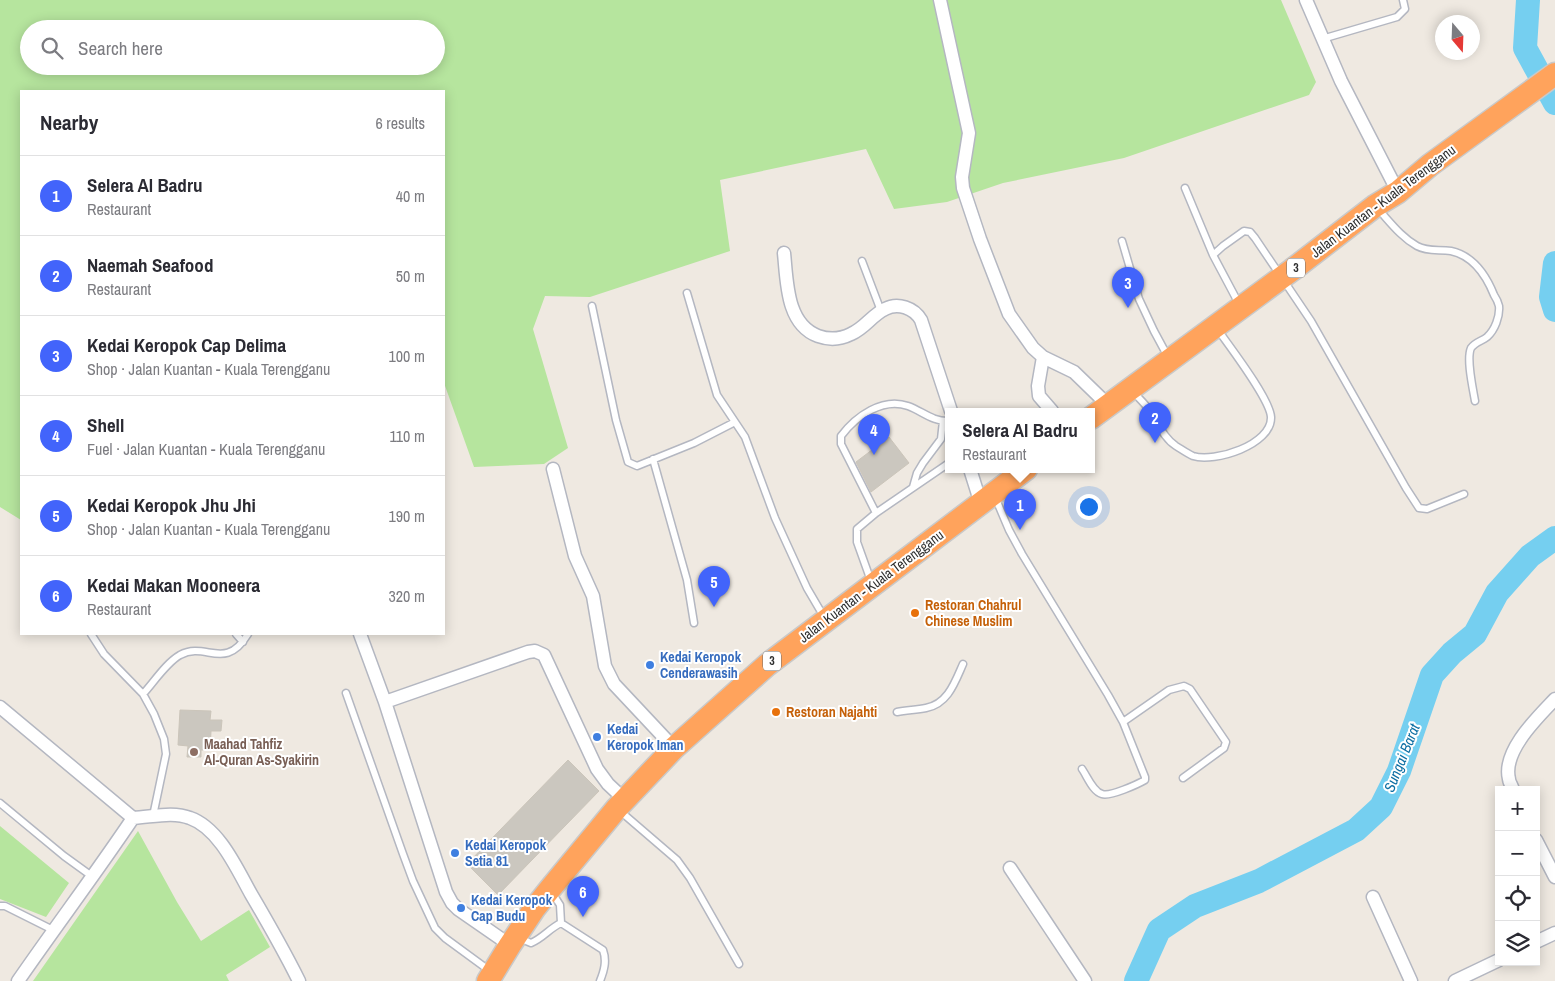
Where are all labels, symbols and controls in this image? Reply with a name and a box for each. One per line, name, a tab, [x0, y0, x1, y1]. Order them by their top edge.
north arrow	[1435, 15, 1480, 60]
search box	[20, 20, 445, 75]
icon: search	[38, 34, 66, 62]
text: Search here	[78, 35, 163, 61]
text: Nearby	[40, 108, 98, 137]
text: 6 results	[375, 112, 425, 134]
street label: Jalan Kuantan - Kuala Terengganu	[1307, 141, 1459, 261]
text: Selera Al Badru	[87, 172, 202, 198]
text: 1	[52, 185, 60, 207]
text: 40 m	[396, 185, 425, 207]
text: Restaurant	[87, 198, 151, 220]
text: Naemah Seafood	[87, 252, 213, 278]
road number: 3	[1287, 258, 1305, 278]
text: 2	[52, 265, 60, 287]
text: 50 m	[396, 265, 425, 287]
pin: 3	[1112, 267, 1144, 308]
text: Restaurant	[87, 278, 151, 300]
text: Kedai Keropok Cap Delima	[87, 332, 286, 358]
text: 3	[52, 345, 60, 367]
text: 100 m	[389, 345, 425, 367]
text: Shop · Jalan Kuantan - Kuala Terengganu	[87, 358, 330, 380]
pin: 2	[1139, 402, 1171, 443]
popup	[945, 408, 1095, 473]
text: Shell	[87, 412, 124, 438]
pin: 4	[858, 414, 890, 455]
text: Selera Al Badru	[962, 417, 1078, 443]
text: 4	[52, 425, 60, 447]
text: 110 m	[389, 425, 425, 447]
text: Fuel · Jalan Kuantan - Kuala Terengganu	[87, 438, 325, 460]
text: Restaurant	[962, 443, 1026, 465]
pin: 1	[1004, 489, 1036, 530]
text: Kedai Keropok Jhu Jhi	[87, 492, 256, 518]
your location	[1076, 494, 1102, 520]
text: 5	[52, 505, 60, 527]
text: 190 m	[389, 505, 425, 527]
text: Shop · Jalan Kuantan - Kuala Terengganu	[87, 518, 330, 540]
street label: Jalan Kuantan - Kuala Terengganu	[795, 526, 947, 646]
pin: 5	[698, 566, 730, 607]
text: Kedai Makan Mooneera	[87, 572, 260, 598]
text: 6	[52, 585, 60, 607]
text: 320 m	[389, 585, 425, 607]
place label: Restoran Chahrul Chinese Muslim	[925, 596, 1021, 630]
text: Restaurant	[87, 598, 151, 620]
marker: Restoran Chahrul Chinese Muslim	[909, 607, 921, 619]
place label: Kedai Keropok Cenderawasih	[660, 648, 742, 682]
road number: 3	[763, 651, 781, 670]
marker: Kedai Keropok Cenderawasih	[644, 659, 656, 671]
place label: Restoran Najahti	[786, 703, 877, 721]
marker: Restoran Najahti	[770, 706, 782, 718]
place label: Kedai Keropok Iman	[607, 720, 684, 754]
water label: Sungai Barat	[1378, 720, 1425, 795]
marker: Kedai Keropok Iman	[591, 731, 603, 743]
place label: Maahad Tahfiz Al-Quran As-Syakirin	[204, 735, 319, 769]
marker: Maahad Tahfiz Al-Quran As-Syakirin	[188, 746, 200, 758]
map controls	[1495, 786, 1540, 966]
button: +	[1495, 786, 1540, 831]
button: −	[1495, 831, 1540, 876]
place label: Kedai Keropok Setia 81	[465, 836, 547, 870]
marker: Kedai Keropok Setia 81	[449, 847, 461, 859]
pin: 6	[567, 876, 599, 917]
button: locate	[1495, 876, 1540, 921]
place label: Kedai Keropok Cap Budu	[471, 891, 553, 925]
marker: Kedai Keropok Cap Budu	[455, 902, 467, 914]
button: layers	[1495, 921, 1540, 966]

